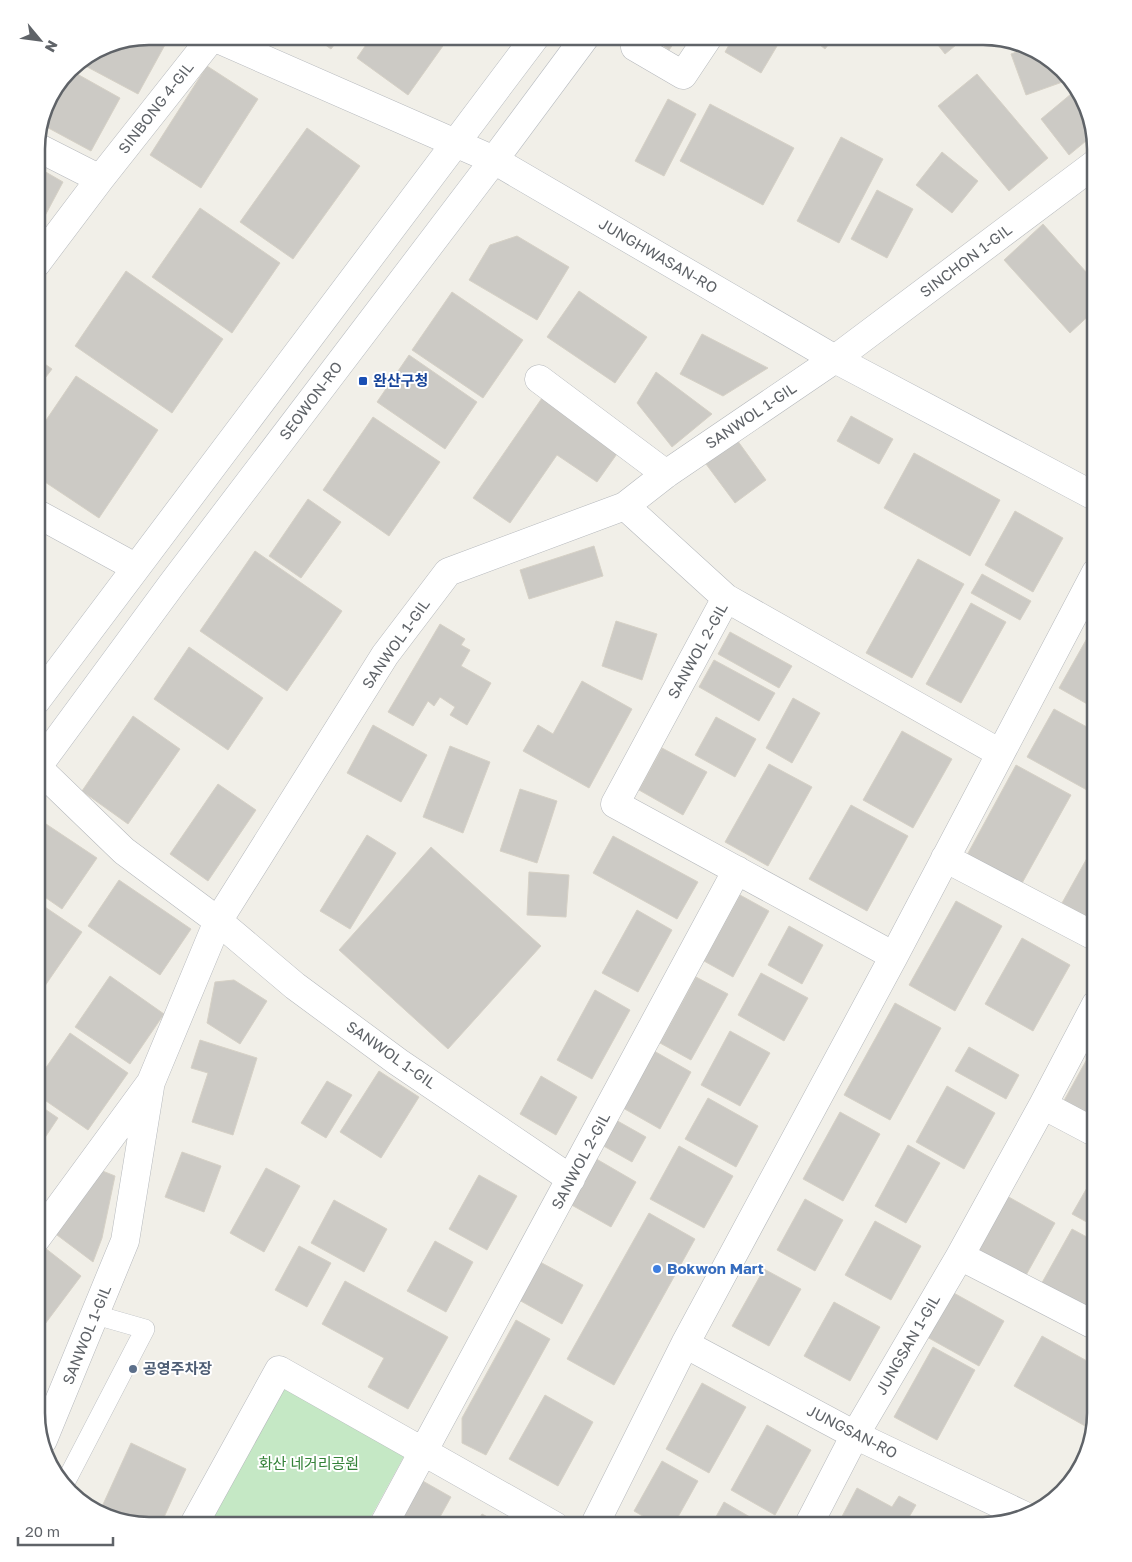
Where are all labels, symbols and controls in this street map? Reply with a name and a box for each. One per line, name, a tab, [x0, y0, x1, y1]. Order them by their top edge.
north arrow	[15, 15, 65, 65]
text: N	[42, 38, 62, 55]
street label: SINBONG 4-GIL	[114, 58, 197, 157]
street label: JUNGHWASAN-RO	[596, 214, 721, 296]
street label: SINCHON 1-GIL	[916, 220, 1015, 301]
street label: SEOWON-RO	[275, 358, 345, 443]
place label: 완산구청	[373, 371, 428, 389]
marker: 완산구청	[357, 375, 369, 387]
street label: SANWOL 1-GIL	[702, 378, 800, 452]
street label: SANWOL 1-GIL	[358, 595, 433, 692]
street label: SANWOL 2-GIL	[663, 599, 731, 702]
street label: SANWOL 1-GIL	[343, 1017, 440, 1092]
street label: SANWOL 2-GIL	[547, 1109, 613, 1212]
place label: Bokwon Mart	[667, 1259, 764, 1277]
marker: Bokwon Mart	[651, 1263, 663, 1275]
street label: SANWOL 1-GIL	[58, 1282, 114, 1387]
street label: JUNGSAN 1-GIL	[871, 1291, 943, 1398]
place label: 공영주차장	[143, 1359, 212, 1377]
marker: 공영주차장	[127, 1363, 139, 1375]
street label: JUNGSAN-RO	[804, 1401, 901, 1462]
park label: 화산 네거리공원	[259, 1454, 359, 1472]
scale bar	[18, 1514, 112, 1546]
text: 20 m	[25, 1522, 60, 1540]

